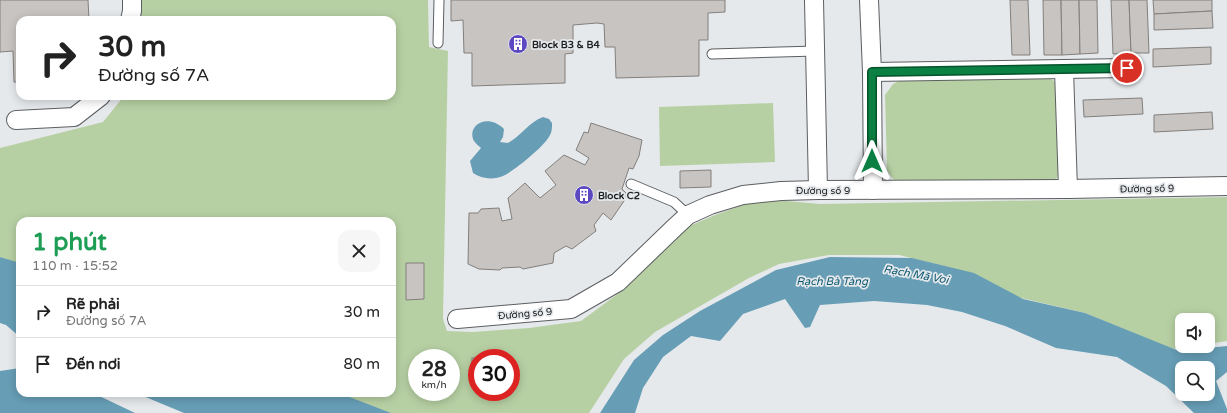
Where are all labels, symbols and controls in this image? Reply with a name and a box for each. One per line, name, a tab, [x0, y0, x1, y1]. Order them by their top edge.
text: 30 m	[98, 30, 166, 64]
icon: right	[32, 32, 84, 84]
building icon: Block B3 & B4	[507, 33, 529, 55]
place label: Block B3 & B4	[532, 39, 600, 51]
pin	[1110, 51, 1144, 85]
icon: arrive	[1116, 57, 1138, 79]
text: Đường số 7A	[98, 64, 210, 86]
position arrow	[851, 140, 893, 182]
street label: Đường số 9	[1120, 183, 1174, 195]
building icon: Block C2	[573, 184, 595, 206]
street label: Đường số 9	[796, 185, 850, 197]
place label: Block C2	[598, 190, 640, 202]
text: 1 phút	[32, 228, 107, 257]
button: close	[338, 230, 380, 272]
text: 110 m · 15:52	[32, 258, 118, 274]
water label: Rạch Mã Voi	[883, 262, 951, 287]
water label: Rạch Bà Tàng	[796, 275, 869, 288]
text: Rẽ phải	[66, 295, 120, 313]
icon: right	[32, 301, 54, 323]
text: 30 m	[343, 303, 380, 321]
street label: Đường số 9	[497, 306, 553, 322]
text: Đường số 7A	[66, 313, 147, 329]
map controls	[1175, 313, 1215, 401]
button: sound	[1175, 313, 1215, 353]
speed limit sign: 30	[468, 349, 520, 401]
icon: arrive	[32, 353, 54, 375]
text: Đến nơi	[66, 355, 121, 373]
text: 80 m	[343, 355, 380, 373]
text: 28	[421, 358, 447, 382]
button: search	[1175, 361, 1215, 401]
text: km/h	[421, 379, 447, 391]

